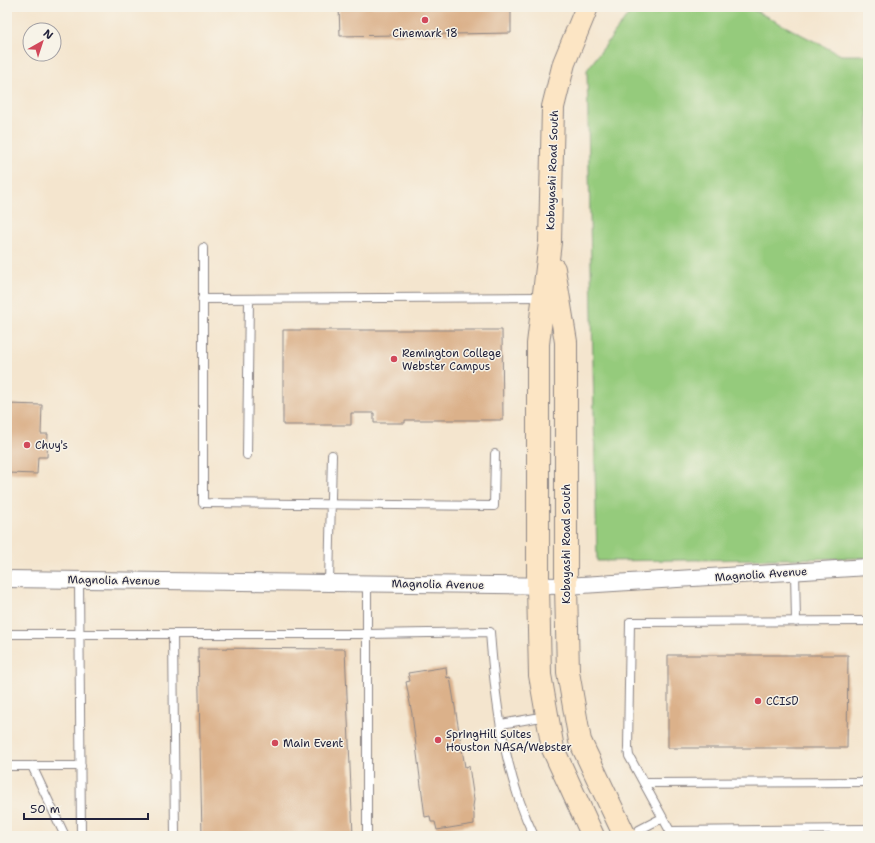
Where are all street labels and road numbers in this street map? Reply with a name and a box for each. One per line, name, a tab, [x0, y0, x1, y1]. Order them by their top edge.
street label: Kobayashi Road South	[543, 110, 562, 230]
street label: Kobayashi Road South	[559, 484, 574, 604]
street label: Magnolia Avenue	[714, 564, 808, 585]
street label: Magnolia Avenue	[67, 572, 161, 589]
street label: Magnolia Avenue	[391, 576, 485, 593]

